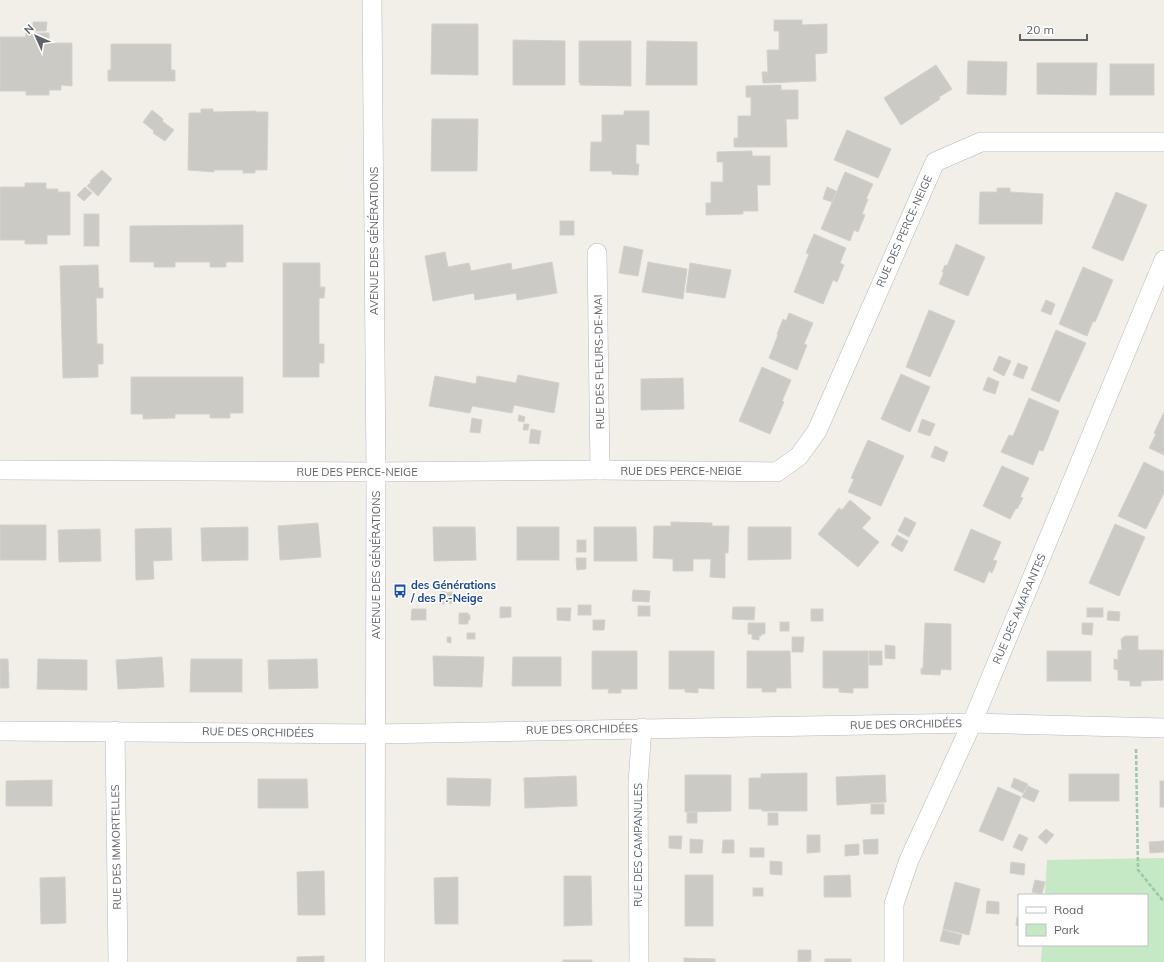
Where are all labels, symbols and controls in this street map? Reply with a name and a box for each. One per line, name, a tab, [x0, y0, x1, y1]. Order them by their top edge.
north arrow	[16, 16, 56, 56]
scale bar	[1020, 16, 1087, 42]
text: N	[21, 21, 37, 37]
text: 20 m	[1026, 22, 1054, 37]
street label: AVENUE DES GÉNÉRATIONS	[367, 167, 381, 315]
street label: RUE DES PERCE-NEIGE	[873, 173, 935, 289]
street label: RUE DES FLEURS-DE-MAI	[591, 294, 607, 430]
street label: RUE DES PERCE-NEIGE	[620, 464, 742, 478]
street label: RUE DES PERCE-NEIGE	[296, 465, 418, 479]
street label: AVENUE DES GÉNÉRATIONS	[369, 491, 383, 639]
street label: RUE DES AMARANTES	[989, 552, 1049, 666]
place label: des Générations / des P.-Neige	[410, 578, 496, 605]
bus stop icon: des Générations / des P.-Neige	[392, 583, 408, 599]
street label: RUE DES ORCHIDÉES	[850, 716, 962, 732]
street label: RUE DES ORCHIDÉES	[526, 721, 638, 737]
street label: RUE DES ORCHIDÉES	[202, 724, 314, 740]
street label: RUE DES CAMPANULES	[631, 783, 645, 907]
street label: RUE DES IMMORTELLES	[108, 784, 124, 910]
legend	[1018, 894, 1148, 946]
text: Road	[1054, 902, 1083, 917]
text: Park	[1054, 922, 1080, 937]

